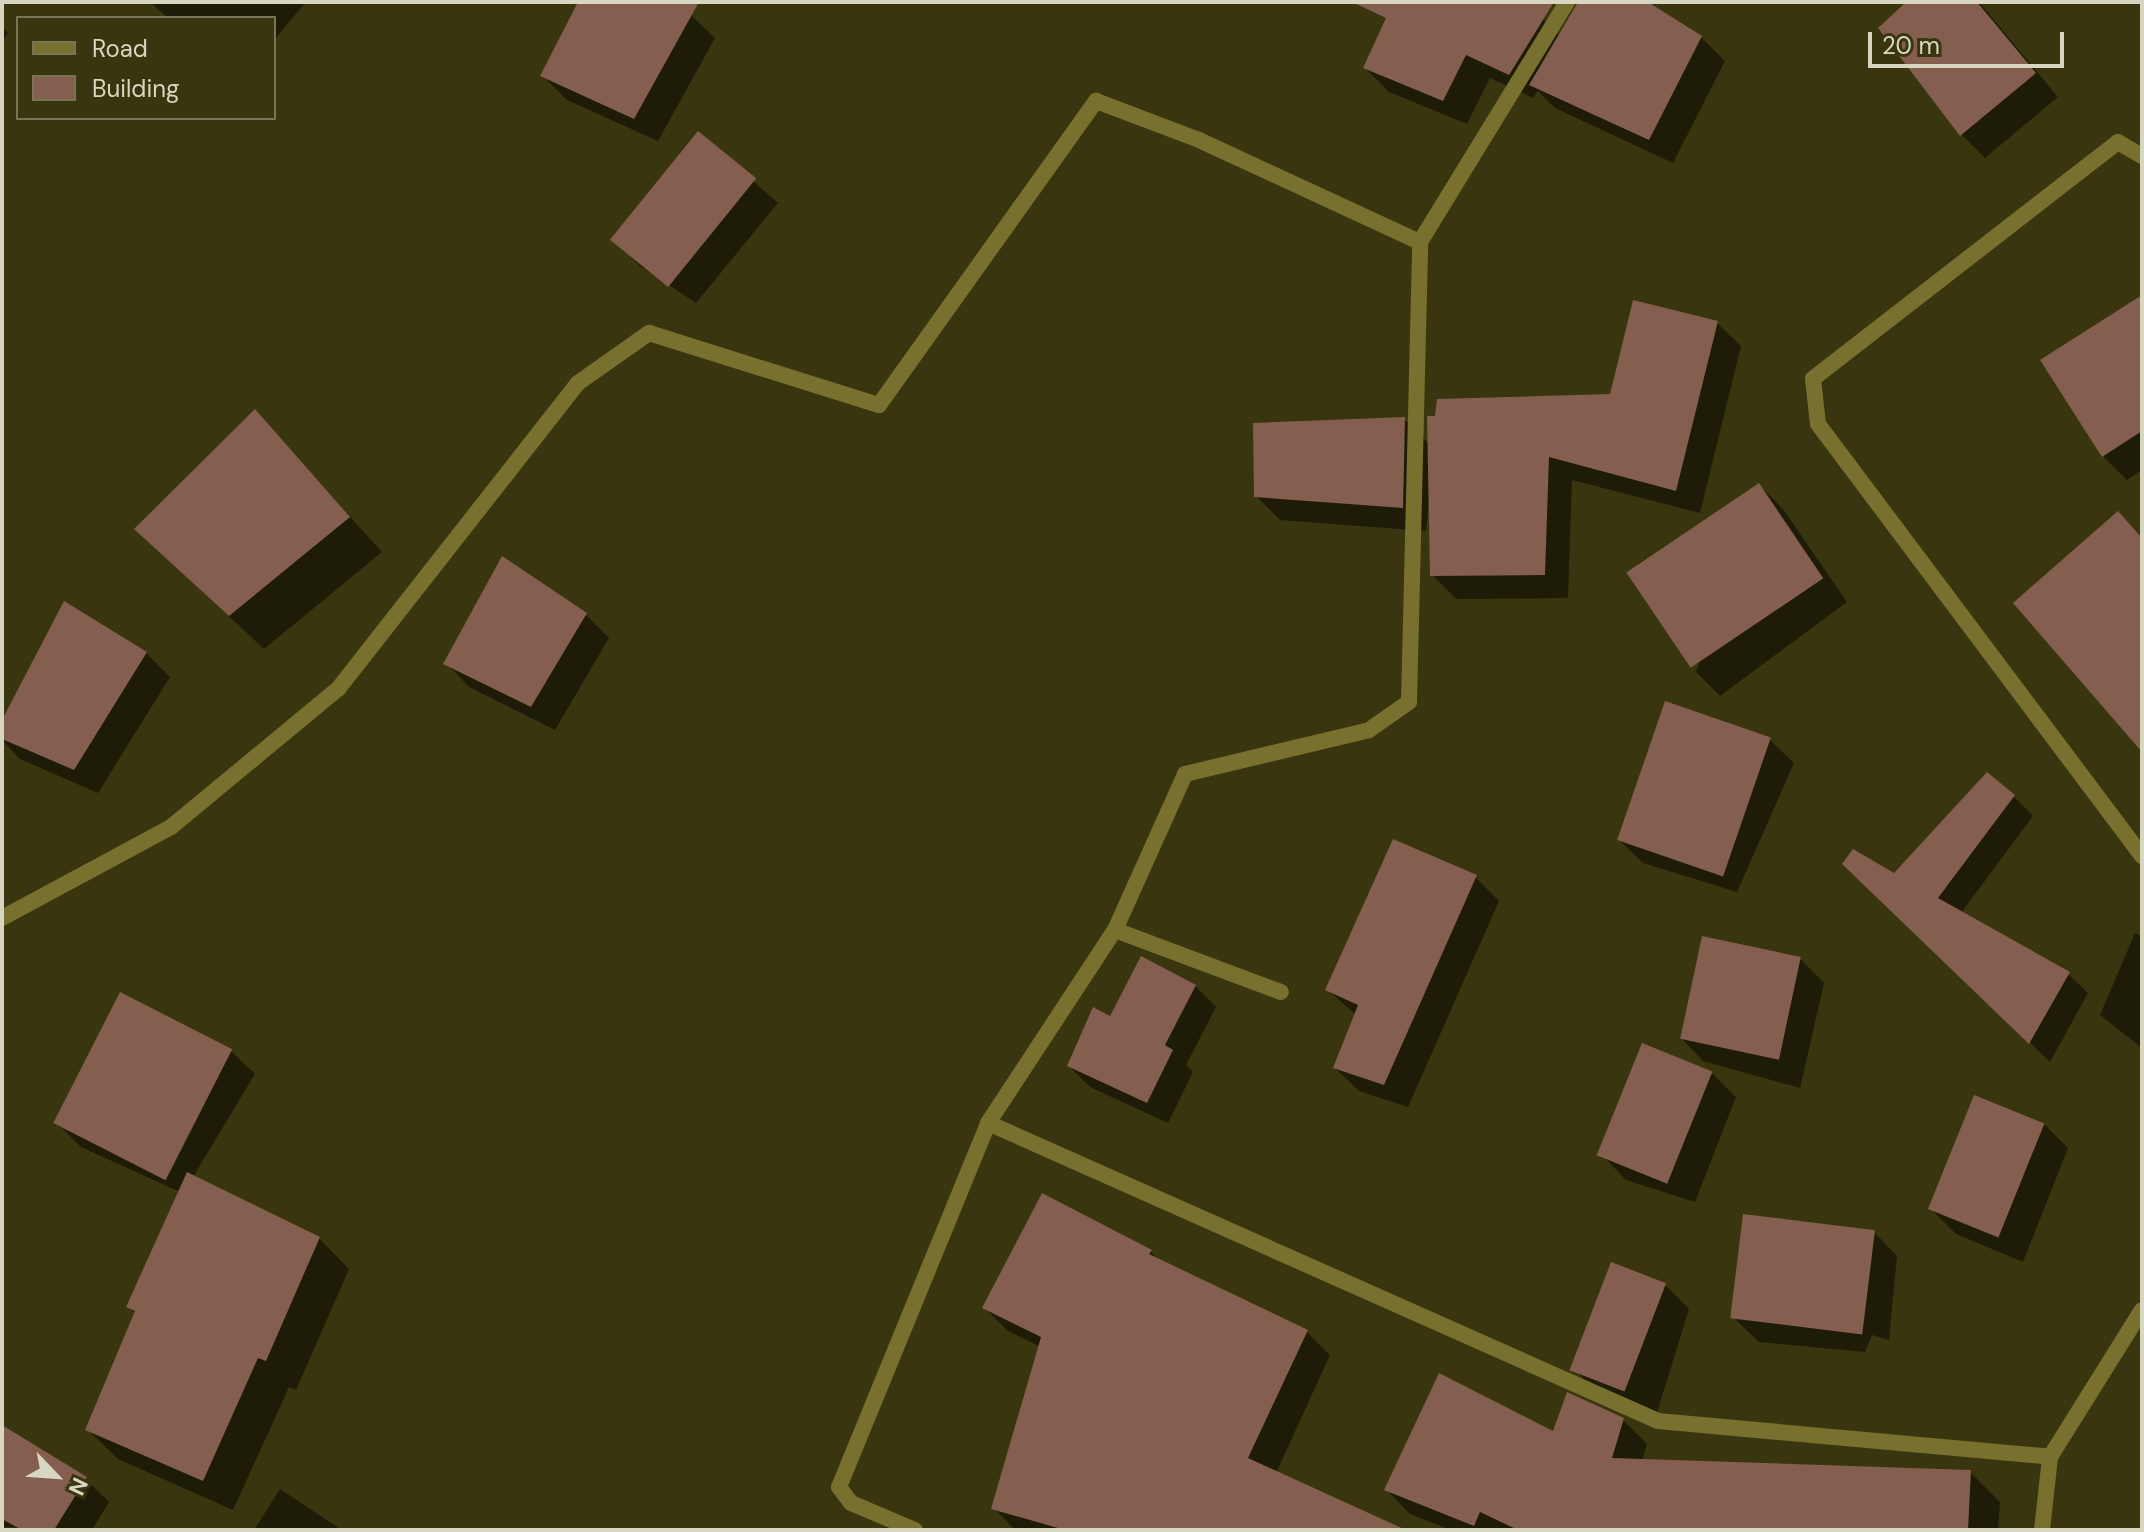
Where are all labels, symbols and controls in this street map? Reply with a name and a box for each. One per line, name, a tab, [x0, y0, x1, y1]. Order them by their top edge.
legend	[16, 16, 276, 120]
scale bar	[1872, 16, 2068, 66]
text: 20 m	[1882, 30, 1940, 61]
text: Road	[92, 33, 148, 64]
text: Building	[92, 73, 179, 104]
north arrow	[16, 1436, 96, 1516]
text: N	[62, 1473, 95, 1500]

